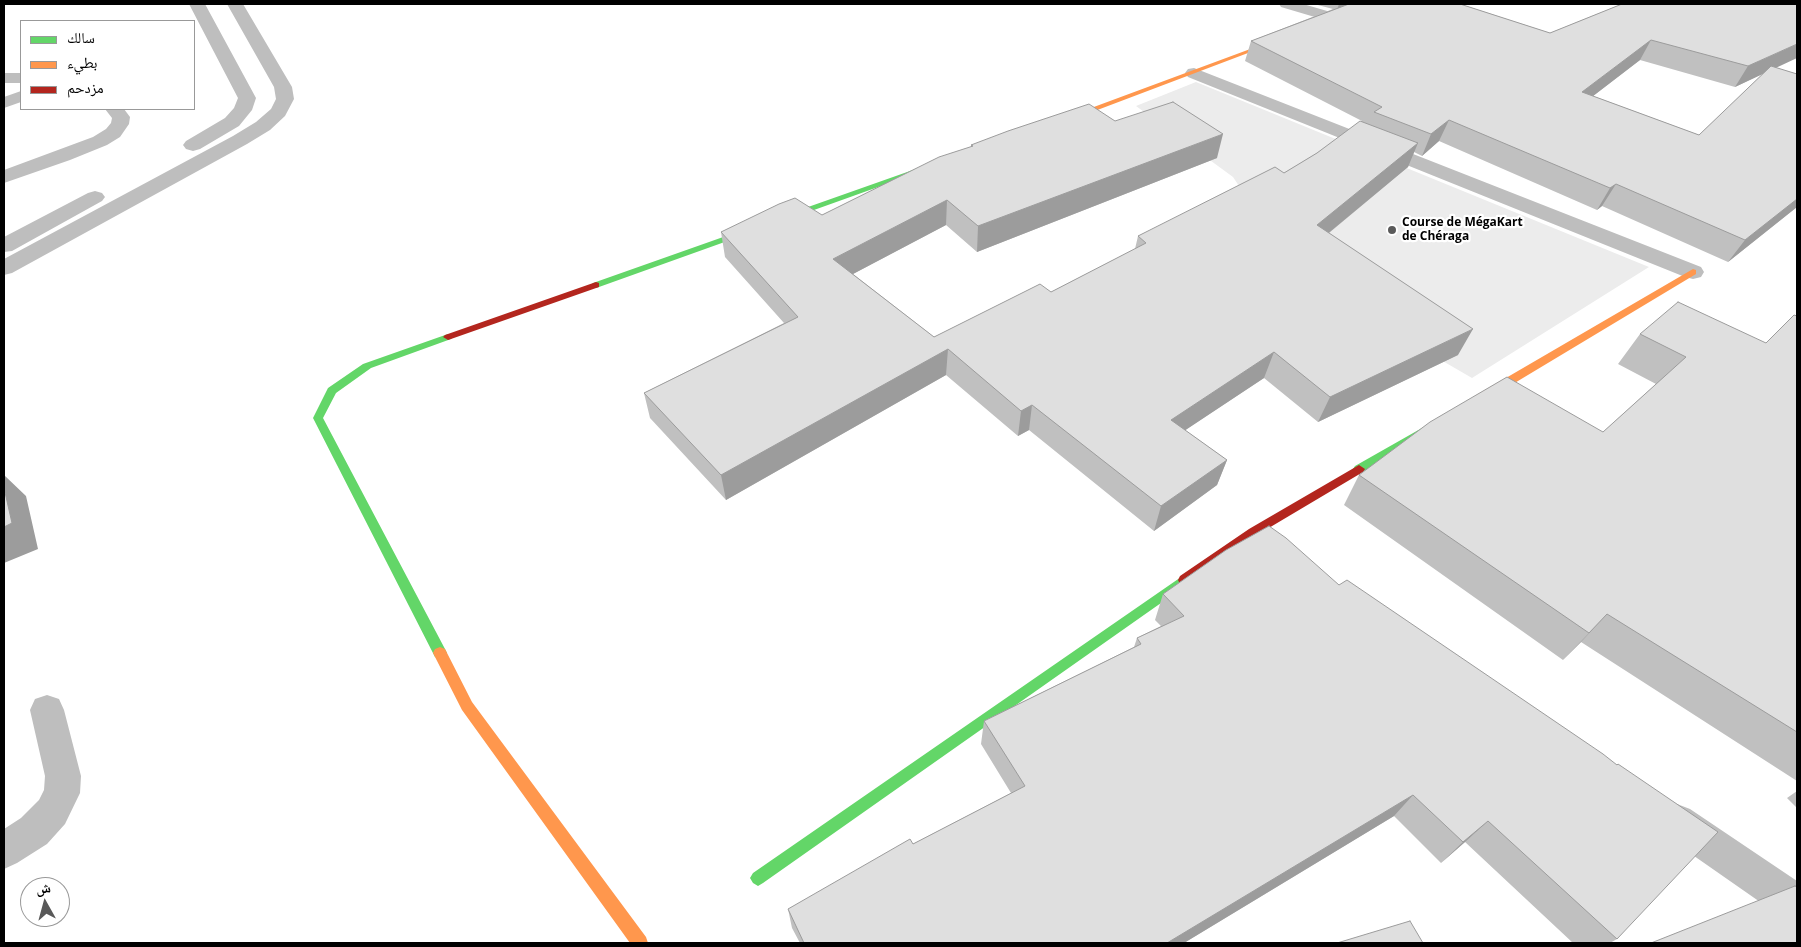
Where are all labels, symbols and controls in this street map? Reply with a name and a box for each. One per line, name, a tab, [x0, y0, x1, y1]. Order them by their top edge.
legend	[20, 20, 195, 110]
text: سالك	[67, 27, 95, 47]
text: بطيء	[67, 52, 97, 72]
text: مزدحم	[67, 77, 104, 97]
place label: Course de MégaKart de Chéraga	[1402, 216, 1523, 244]
marker: Course de MégaKart de Chéraga	[1386, 224, 1398, 236]
north arrow	[20, 877, 70, 927]
text: ش	[35, 877, 52, 898]

